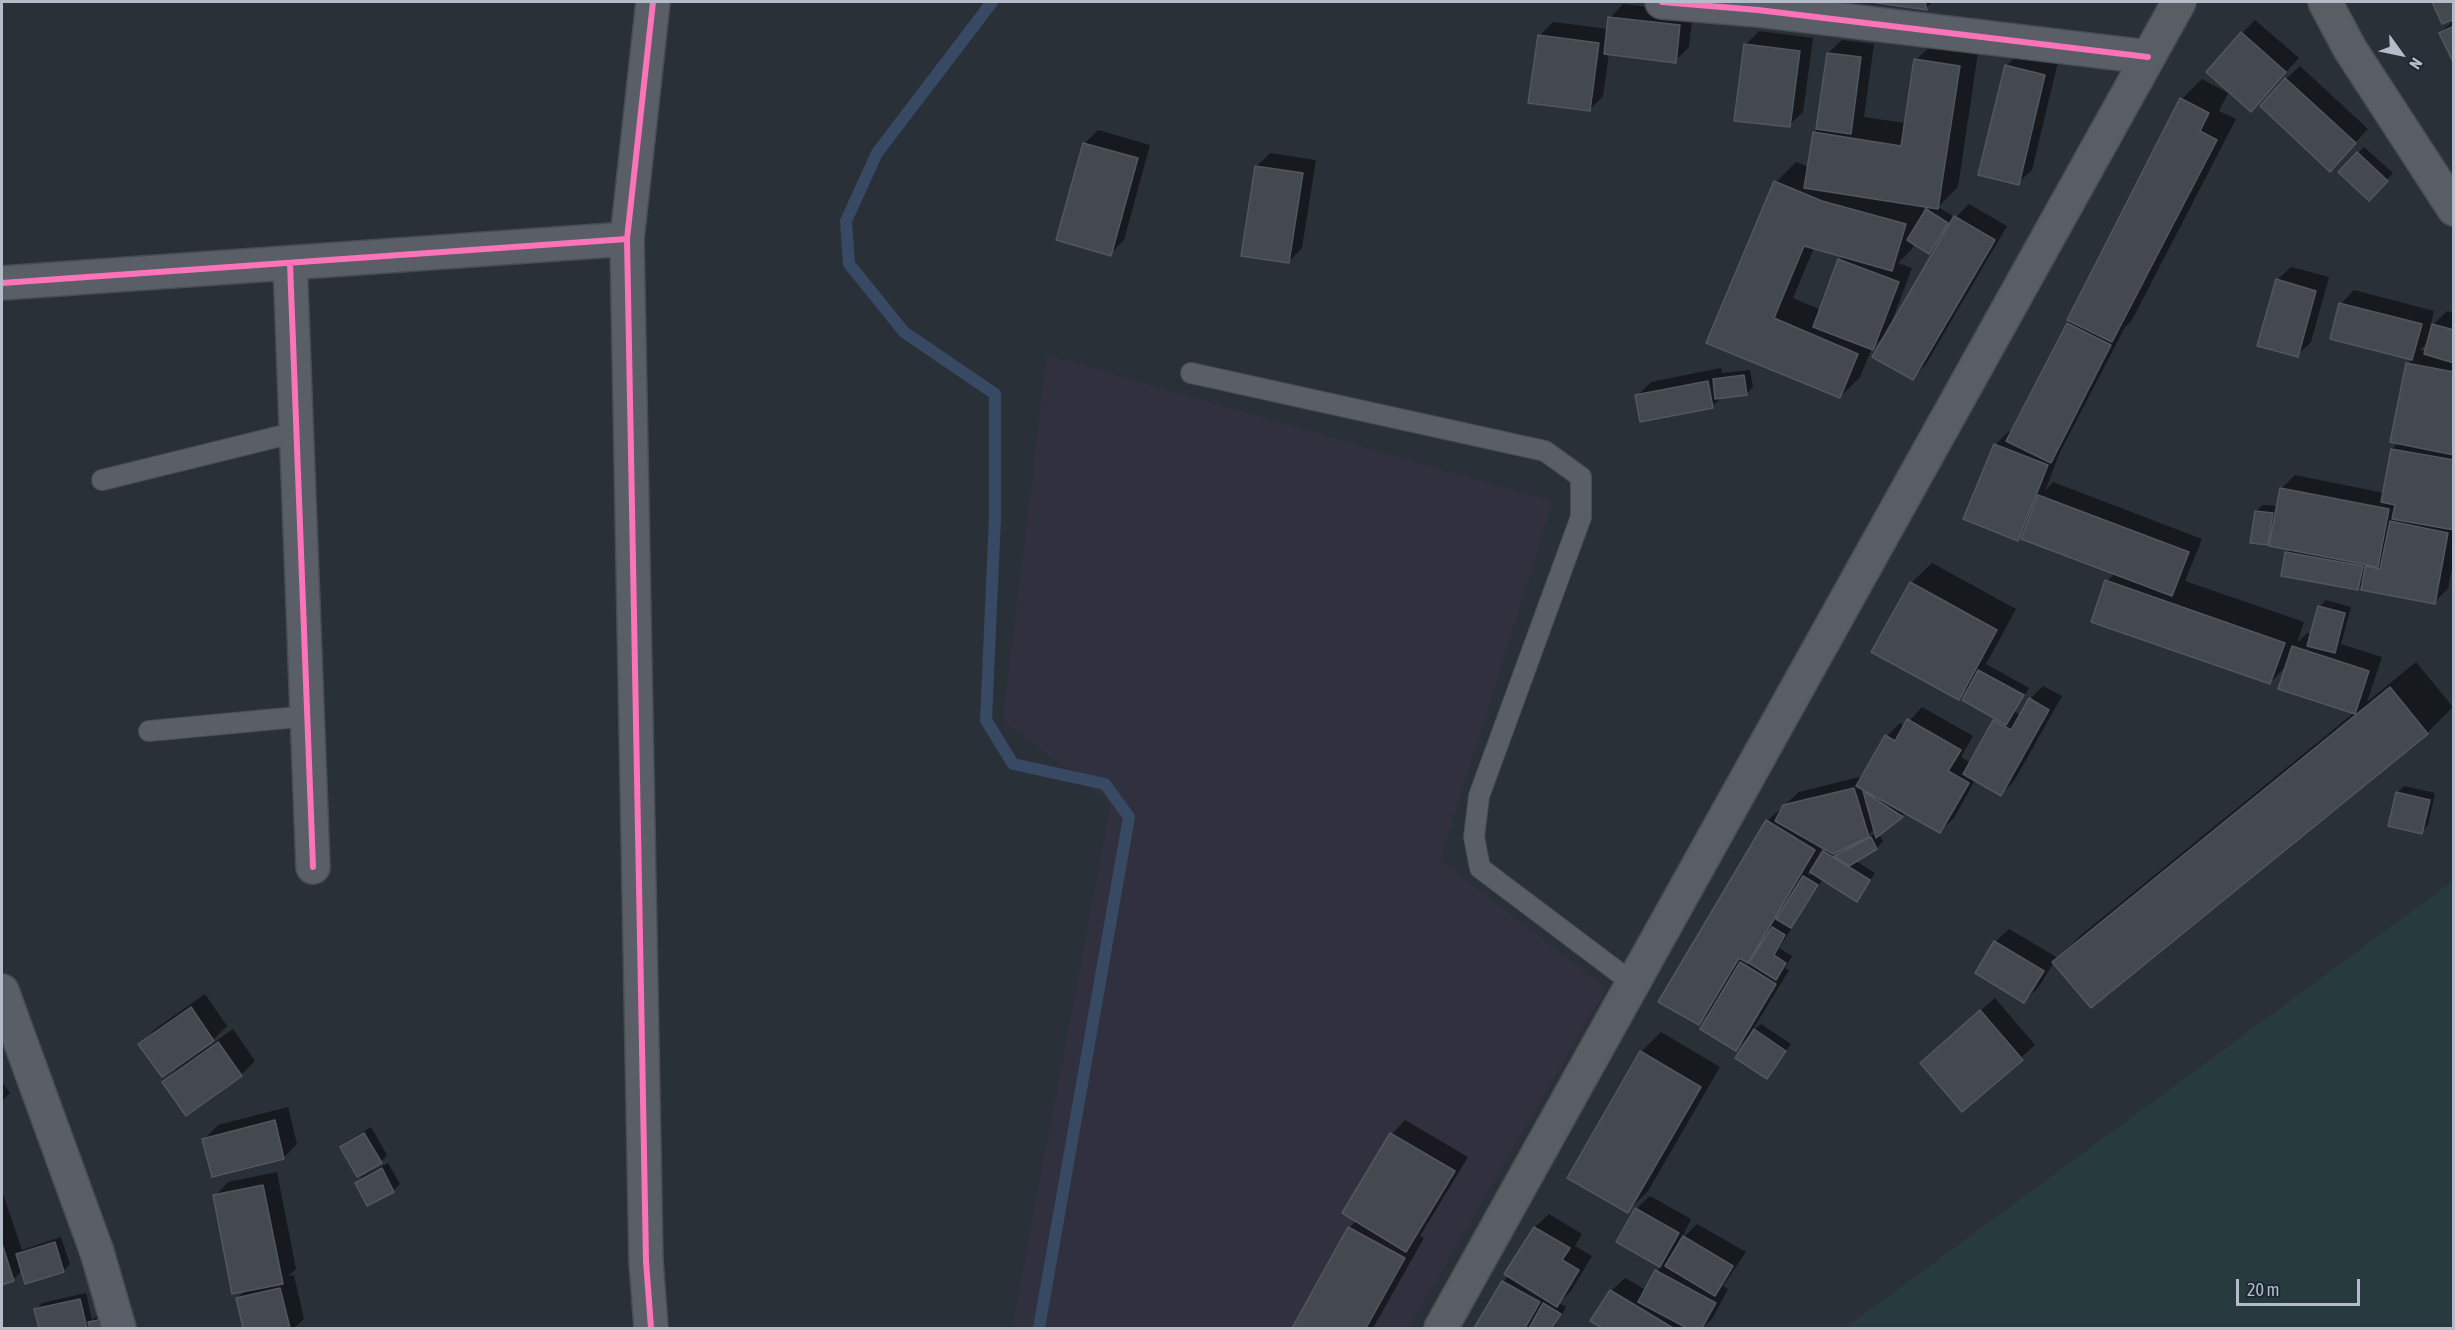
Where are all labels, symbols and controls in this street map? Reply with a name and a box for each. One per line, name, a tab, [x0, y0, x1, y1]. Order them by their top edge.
north arrow	[2371, 24, 2431, 84]
text: N	[2406, 55, 2426, 73]
scale bar	[2239, 1267, 2364, 1305]
text: 20 m	[2247, 1279, 2279, 1300]

